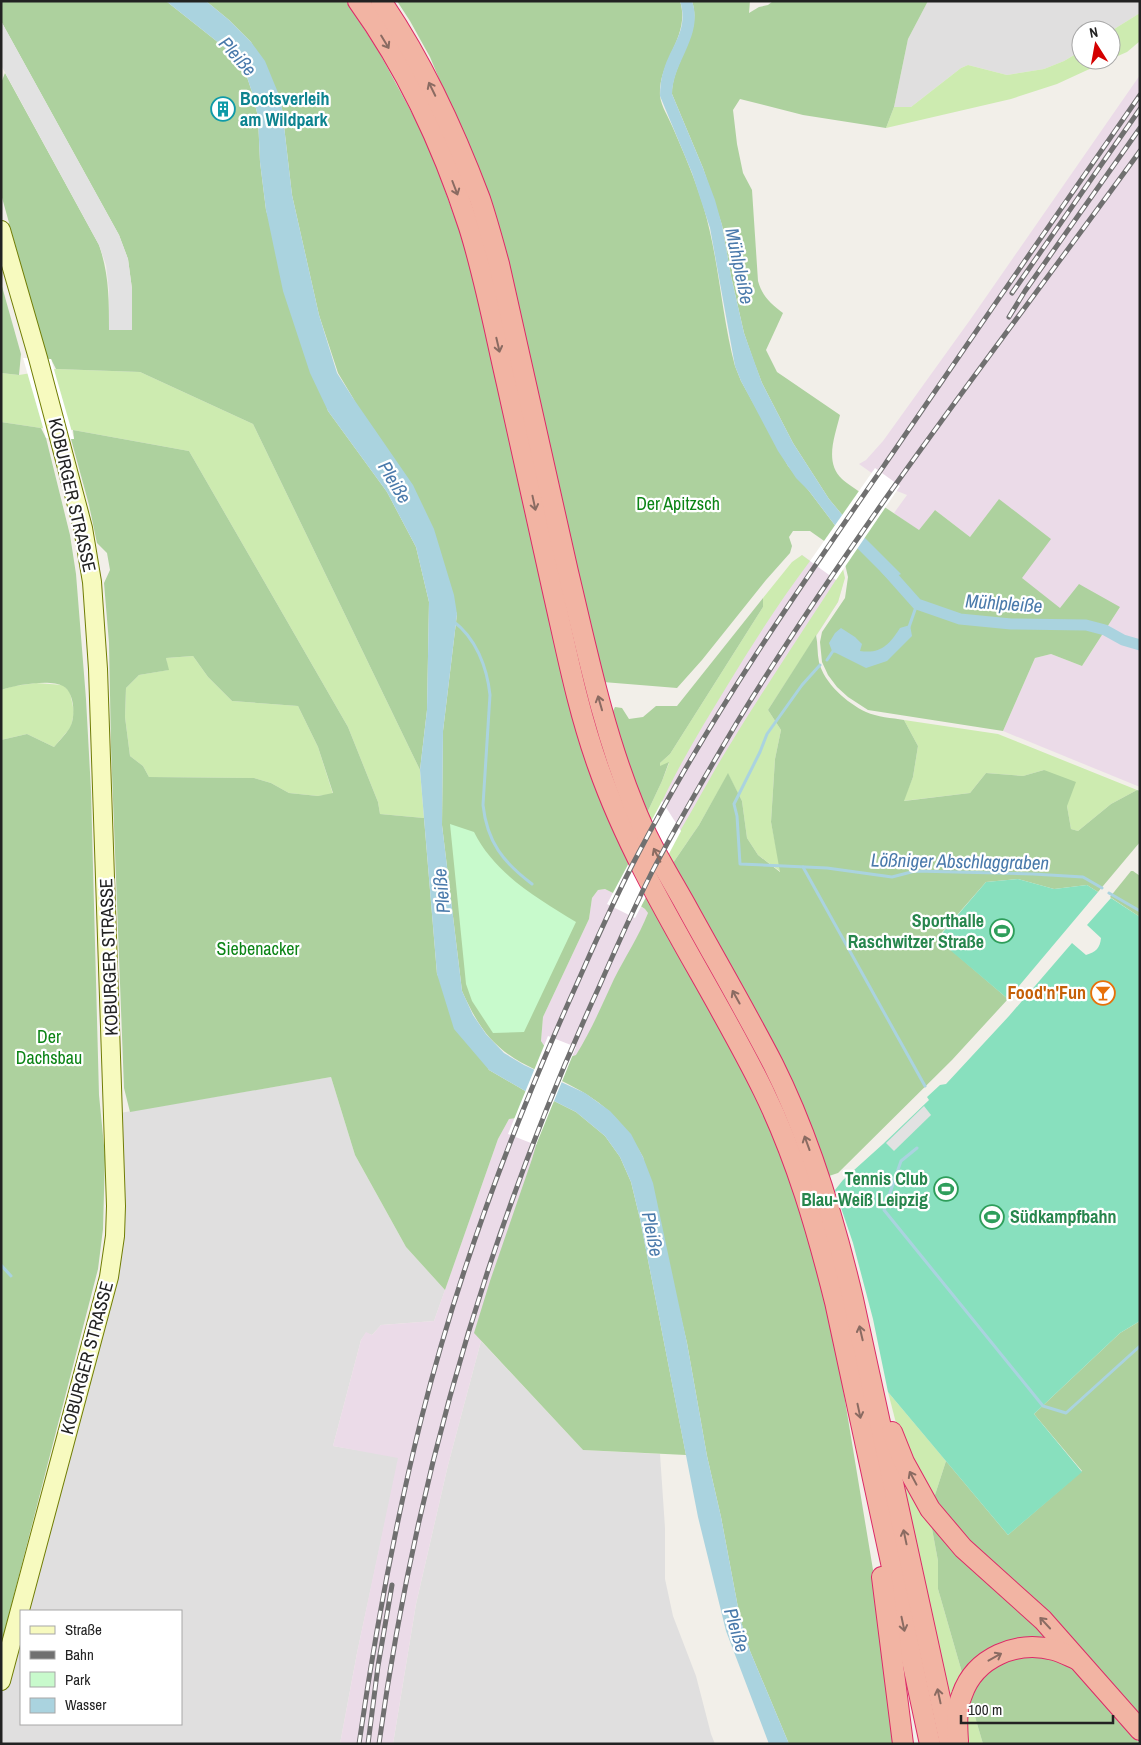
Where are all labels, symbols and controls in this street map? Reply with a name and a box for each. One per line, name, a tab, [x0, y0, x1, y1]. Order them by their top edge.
north arrow	[1071, 20, 1121, 70]
text: N	[1088, 23, 1099, 42]
water label: Pleiße	[213, 31, 263, 81]
one-way arrow	[380, 35, 390, 49]
one-way arrow	[427, 82, 437, 97]
place label: Bootsverleih am Wildpark	[240, 86, 329, 132]
building icon: Bootsverleih am Wildpark	[210, 96, 236, 122]
one-way arrow	[451, 180, 460, 195]
water label: Mühlpleiße	[719, 226, 761, 306]
one-way arrow	[494, 336, 503, 352]
street label: KOBURGER STRASSE	[43, 415, 102, 574]
water label: Pleiße	[372, 456, 418, 508]
park label: Der Apitzsch	[636, 491, 720, 516]
one-way arrow	[529, 495, 539, 511]
water label: Mühlpleiße	[965, 587, 1043, 619]
one-way arrow	[594, 696, 604, 712]
water label: Lößniger Abschlaggraben	[871, 846, 1049, 876]
one-way arrow	[652, 848, 662, 863]
water label: Pleiße	[426, 867, 456, 915]
street label: KOBURGER STRASSE	[93, 878, 124, 1036]
place label: Sporthalle Raschwitzer Straße	[848, 908, 984, 954]
sports icon: Sporthalle Raschwitzer Straße	[989, 918, 1015, 944]
park label: Siebenacker	[217, 936, 300, 961]
place label: Food'n'Fun	[1008, 980, 1086, 1005]
bar icon: Food'n'Fun	[1090, 980, 1116, 1006]
one-way arrow	[731, 990, 741, 1004]
park label: Der Dachsbau	[16, 1024, 82, 1070]
one-way arrow	[802, 1136, 811, 1151]
place label: Tennis Club Blau-Weiß Leipzig	[801, 1166, 928, 1212]
sports icon: Tennis Club Blau-Weiß Leipzig	[933, 1176, 959, 1202]
sports icon: Südkampfbahn	[979, 1204, 1005, 1230]
place label: Südkampfbahn	[1010, 1204, 1117, 1229]
water label: Pleiße	[636, 1209, 670, 1259]
street label: KOBURGER STRASSE	[54, 1279, 119, 1437]
one-way arrow	[856, 1326, 865, 1342]
one-way arrow	[854, 1403, 864, 1419]
one-way arrow	[908, 1471, 918, 1486]
one-way arrow	[900, 1530, 909, 1546]
water label: Pleiße	[718, 1605, 756, 1655]
legend	[20, 1610, 182, 1725]
one-way arrow	[899, 1616, 909, 1632]
one-way arrow	[1039, 1617, 1051, 1629]
text: Straße	[65, 1619, 102, 1640]
text: Bahn	[65, 1644, 94, 1665]
one-way arrow	[987, 1651, 1001, 1661]
text: Park	[65, 1669, 91, 1690]
one-way arrow	[934, 1689, 944, 1705]
scale bar	[961, 1692, 1114, 1724]
text: Wasser	[65, 1694, 106, 1715]
text: 100 m	[968, 1699, 1002, 1720]

